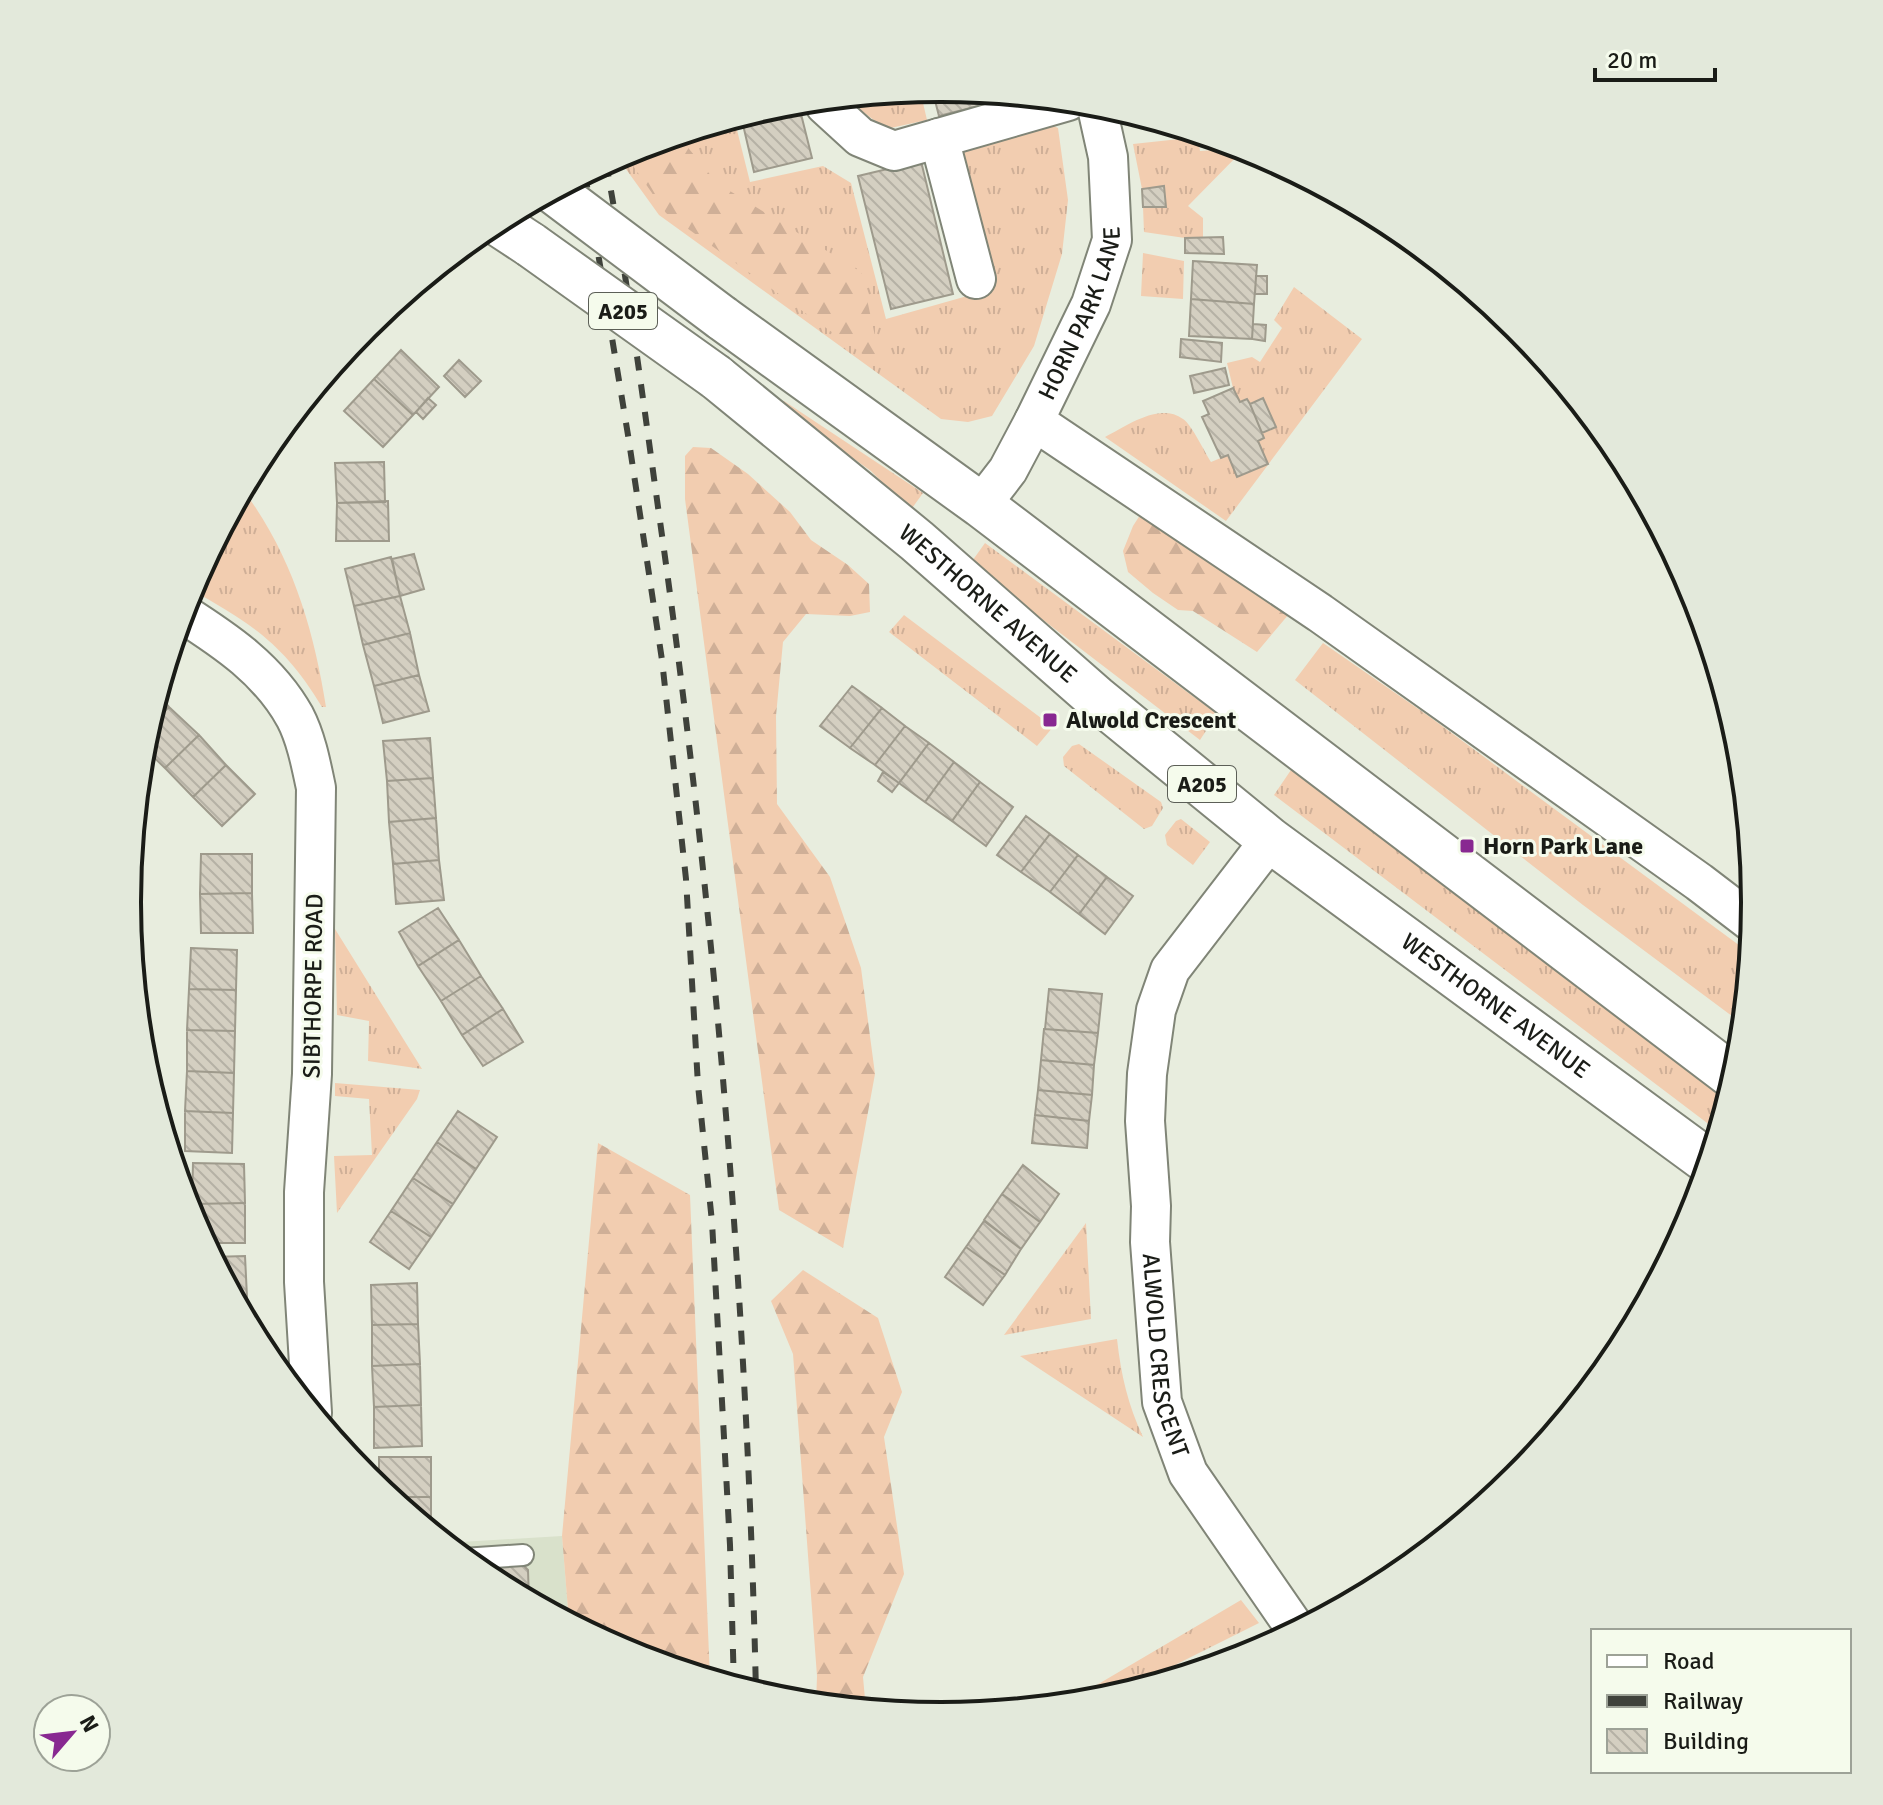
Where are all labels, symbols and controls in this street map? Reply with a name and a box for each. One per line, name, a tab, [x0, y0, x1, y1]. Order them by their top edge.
scale bar	[1595, 32, 1715, 82]
text: 20 m	[1607, 45, 1657, 75]
street label: HORN PARK LANE	[1032, 226, 1127, 405]
road number: A205	[589, 293, 657, 329]
street label: WESTHORNE AVENUE	[893, 517, 1083, 689]
place label: Alwold Crescent	[1066, 705, 1236, 735]
marker: Alwold Crescent	[1041, 711, 1059, 729]
road number: A205	[1168, 766, 1236, 802]
place label: Horn Park Lane	[1483, 831, 1643, 861]
marker: Horn Park Lane	[1458, 837, 1476, 855]
street label: SIBTHORPE ROAD	[296, 893, 330, 1079]
street label: WESTHORNE AVENUE	[1395, 926, 1596, 1085]
street label: ALWOLD CRESCENT	[1136, 1252, 1196, 1462]
legend	[1591, 1629, 1851, 1773]
text: Road	[1663, 1646, 1714, 1676]
text: Railway	[1663, 1686, 1743, 1716]
north arrow	[32, 1693, 112, 1773]
text: N	[74, 1711, 105, 1737]
text: Building	[1663, 1726, 1749, 1756]

